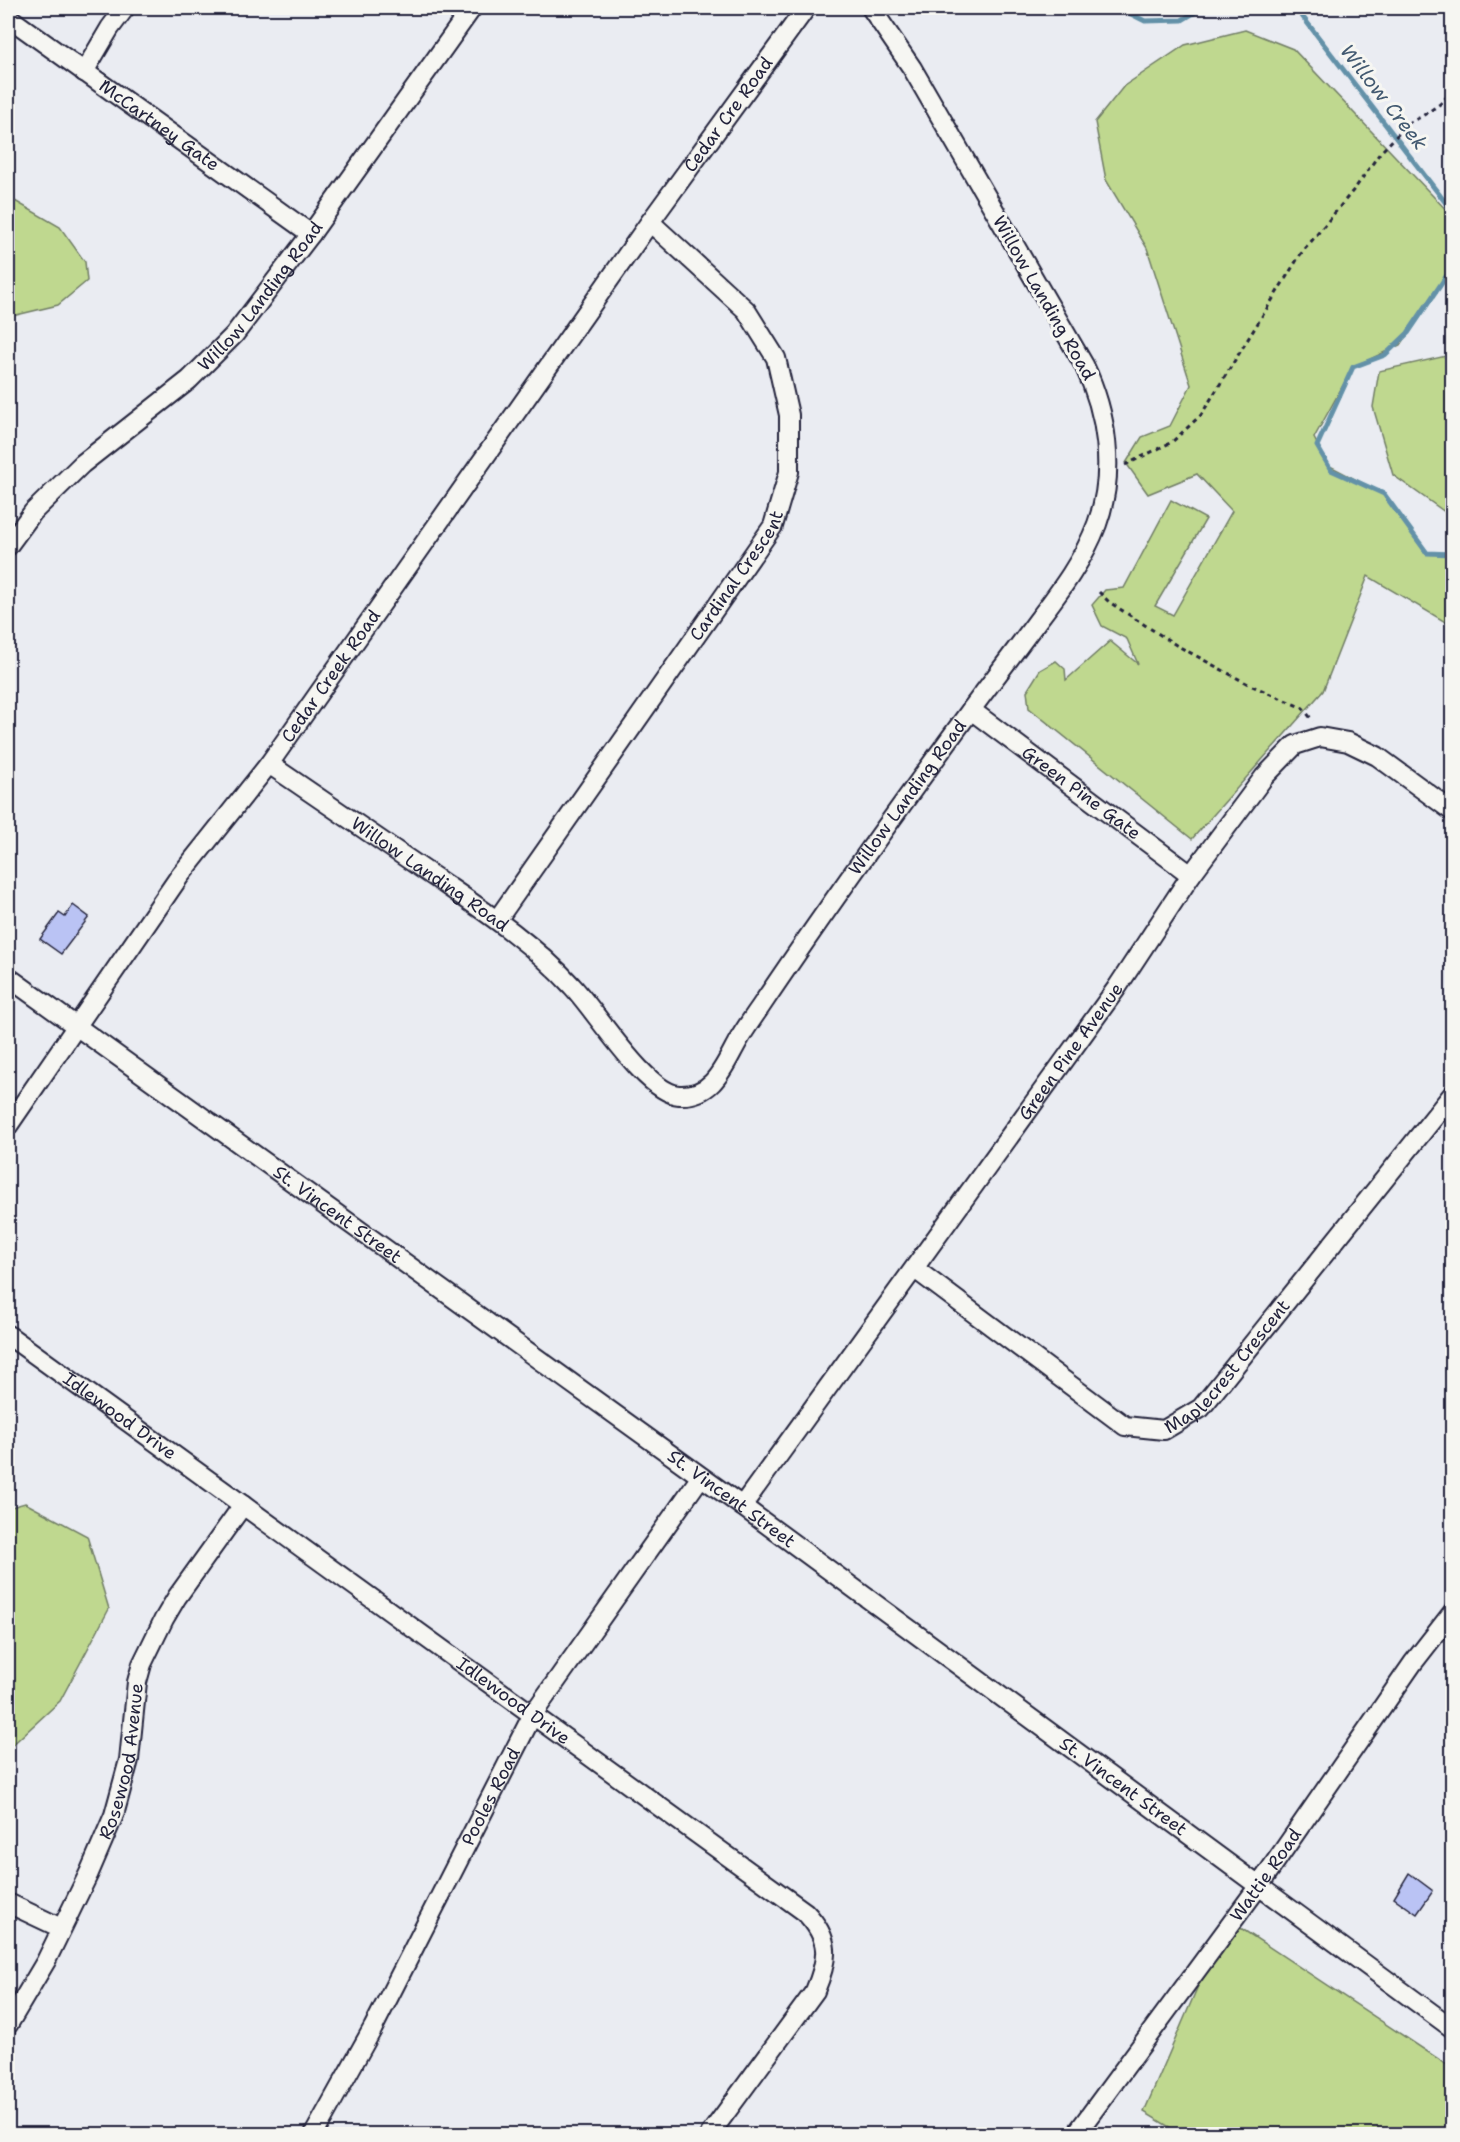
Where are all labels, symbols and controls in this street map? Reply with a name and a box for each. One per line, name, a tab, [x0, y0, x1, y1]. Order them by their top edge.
water label: Willow Creek	[1334, 39, 1434, 156]
street label: Cedar Cre Road	[678, 52, 778, 177]
street label: McCartney Gate	[94, 74, 224, 177]
street label: Willow Landing Road	[987, 211, 1101, 385]
street label: Willow Landing Road	[192, 217, 328, 377]
street label: Cardinal Crescent	[684, 507, 789, 646]
street label: Cedar Creek Road	[276, 605, 386, 747]
street label: Willow Landing Road	[843, 715, 972, 880]
street label: Green Pine Gate	[1017, 740, 1146, 845]
street label: Willow Landing Road	[346, 811, 514, 937]
street label: Green Pine Avenue	[1013, 978, 1129, 1125]
street label: St. Vincent Street	[268, 1160, 406, 1269]
street label: Maplecrest Crescent	[1160, 1294, 1295, 1439]
street label: Idlewood Drive	[58, 1367, 181, 1465]
street label: St. Vincent Street	[663, 1444, 800, 1553]
street label: Idlewood Drive	[452, 1652, 575, 1750]
street label: Rosewood Avenue	[93, 1682, 149, 1843]
street label: St. Vincent Street	[1055, 1731, 1192, 1841]
street label: Pooles Road	[456, 1743, 526, 1850]
street label: Wattie Road	[1224, 1824, 1307, 1927]

